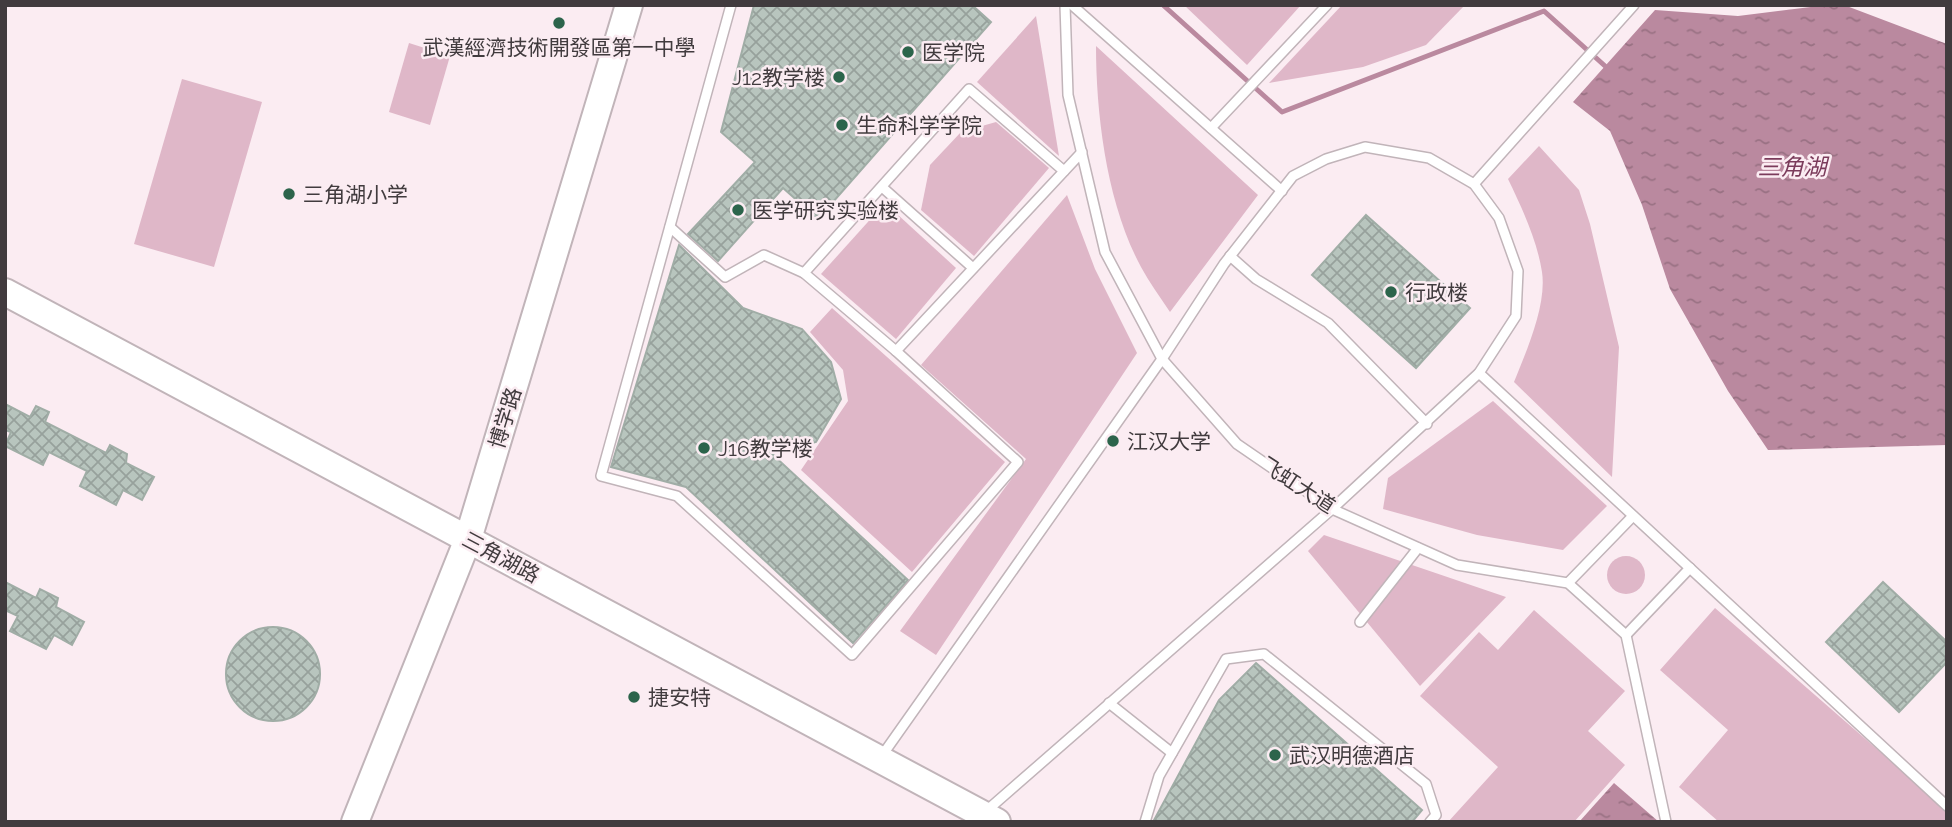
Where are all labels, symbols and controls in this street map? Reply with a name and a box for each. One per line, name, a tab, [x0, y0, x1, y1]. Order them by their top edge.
marker: 武漢經濟技術開發區第一中學	[551, 15, 567, 31]
place label: 武漢經濟技術開發區第一中學	[423, 35, 696, 60]
place label: 医学院	[922, 40, 985, 65]
marker: 医学院	[900, 44, 916, 60]
place label: J12教学楼	[732, 65, 825, 90]
marker: J12教学楼	[831, 69, 847, 85]
place label: 生命科学学院	[856, 113, 982, 138]
marker: 生命科学学院	[834, 117, 850, 133]
water label: 三角湖	[1758, 153, 1830, 180]
place label: 三角湖小学	[303, 182, 408, 207]
marker: 三角湖小学	[281, 186, 297, 202]
place label: 医学研究实验楼	[752, 198, 899, 223]
marker: 医学研究实验楼	[730, 202, 746, 218]
place label: 行政楼	[1405, 280, 1468, 305]
marker: 行政楼	[1383, 284, 1399, 300]
street label: 博学路	[484, 384, 526, 452]
place label: 江汉大学	[1127, 429, 1211, 454]
marker: 江汉大学	[1105, 433, 1121, 449]
place label: J16教学楼	[718, 436, 813, 461]
marker: J16教学楼	[696, 440, 712, 456]
street label: 飞虹大道	[1256, 452, 1340, 518]
street label: 三角湖路	[458, 526, 544, 588]
place label: 捷安特	[648, 685, 711, 710]
marker: 捷安特	[626, 689, 642, 705]
place label: 武汉明德酒店	[1289, 743, 1415, 768]
marker: 武汉明德酒店	[1267, 747, 1283, 763]

